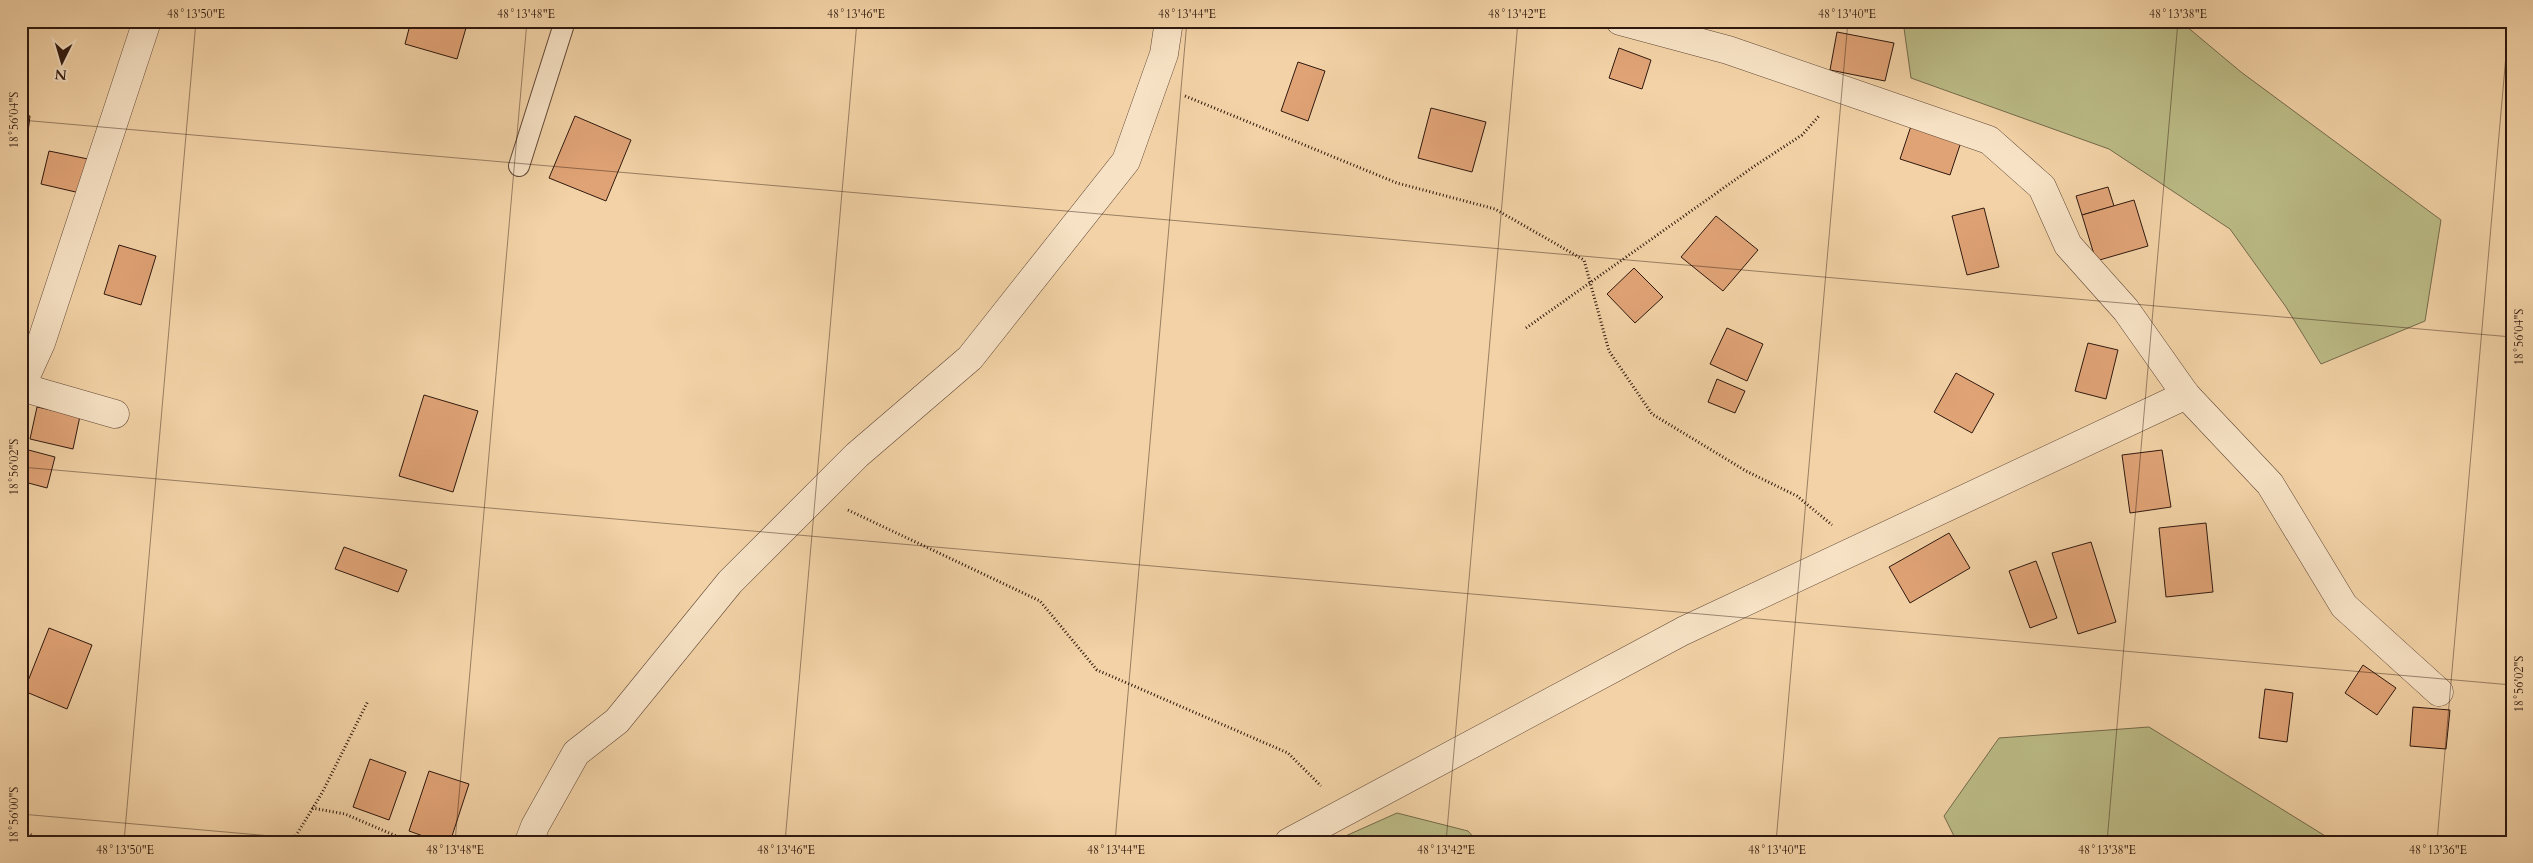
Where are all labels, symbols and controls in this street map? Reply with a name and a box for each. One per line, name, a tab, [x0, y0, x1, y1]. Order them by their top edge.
text: 48°13'50"E	[167, 6, 225, 22]
text: 48°13'48"E	[497, 6, 555, 22]
text: 48°13'46"E	[827, 6, 885, 22]
text: 48°13'44"E	[1158, 6, 1216, 22]
text: 48°13'42"E	[1488, 6, 1546, 22]
text: 48°13'40"E	[1818, 6, 1876, 22]
text: 48°13'38"E	[2149, 6, 2207, 22]
north arrow	[38, 38, 88, 88]
text: N	[54, 64, 68, 84]
text: 18°56'04"S	[6, 92, 22, 148]
text: 18°56'04"S	[2511, 309, 2527, 365]
text: 18°56'02"S	[6, 439, 22, 495]
text: 18°56'02"S	[2511, 656, 2527, 712]
text: 18°56'00"S	[6, 787, 22, 843]
text: 48°13'50"E	[96, 842, 154, 858]
text: 48°13'48"E	[426, 842, 484, 858]
text: 48°13'46"E	[757, 842, 815, 858]
text: 48°13'44"E	[1087, 842, 1145, 858]
text: 48°13'42"E	[1417, 842, 1475, 858]
text: 48°13'40"E	[1748, 842, 1806, 858]
text: 48°13'38"E	[2078, 842, 2136, 858]
text: 48°13'36"E	[2409, 842, 2467, 858]

